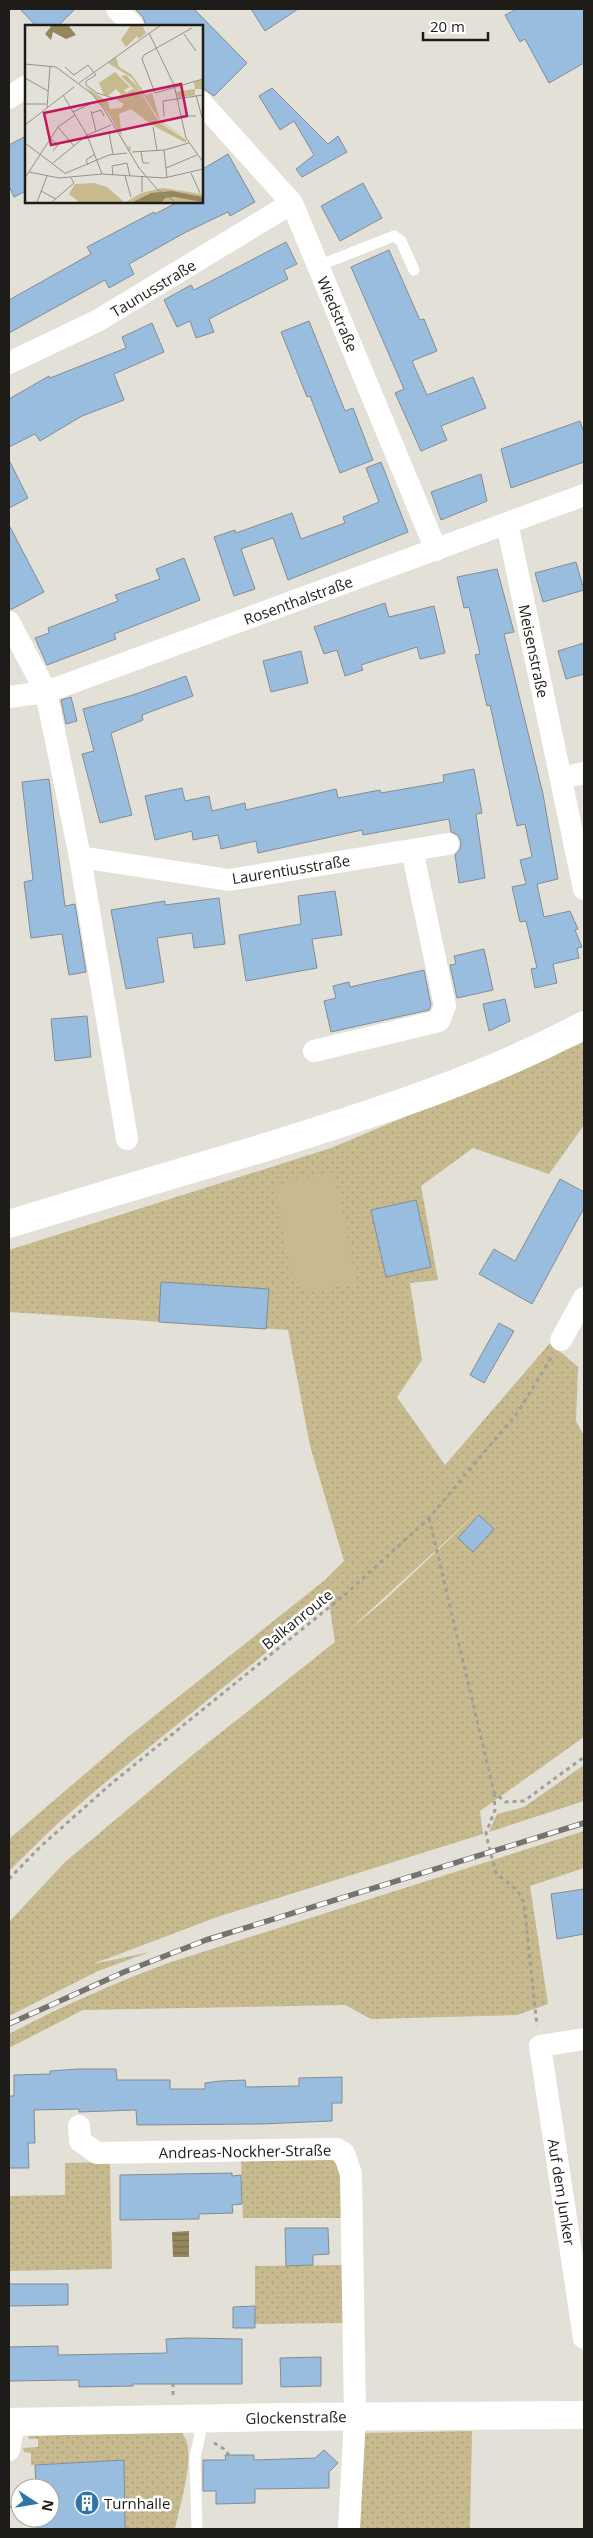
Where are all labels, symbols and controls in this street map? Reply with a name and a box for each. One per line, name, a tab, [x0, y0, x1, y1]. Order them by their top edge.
scale bar	[423, 10, 488, 42]
text: 20 m	[430, 16, 465, 36]
inset map	[25, 25, 202, 202]
street label: Taunusstraße	[107, 255, 199, 321]
street label: Wiedstraße	[313, 273, 363, 355]
street label: Rosenthalstraße	[241, 571, 355, 629]
street label: Meisenstraße	[514, 602, 554, 700]
street label: Laurentiusstraße	[231, 850, 351, 888]
street label: Balkanroute	[258, 1584, 336, 1654]
street label: Auf dem Junker	[544, 2137, 580, 2247]
street label: Andreas-Nockher-Straße	[159, 2139, 331, 2163]
street label: Glockenstraße	[245, 2406, 347, 2428]
north arrow	[10, 2478, 60, 2528]
building icon: Turnhalle	[74, 2490, 100, 2516]
place label: Turnhalle	[104, 2493, 170, 2513]
text: N	[38, 2498, 59, 2513]

